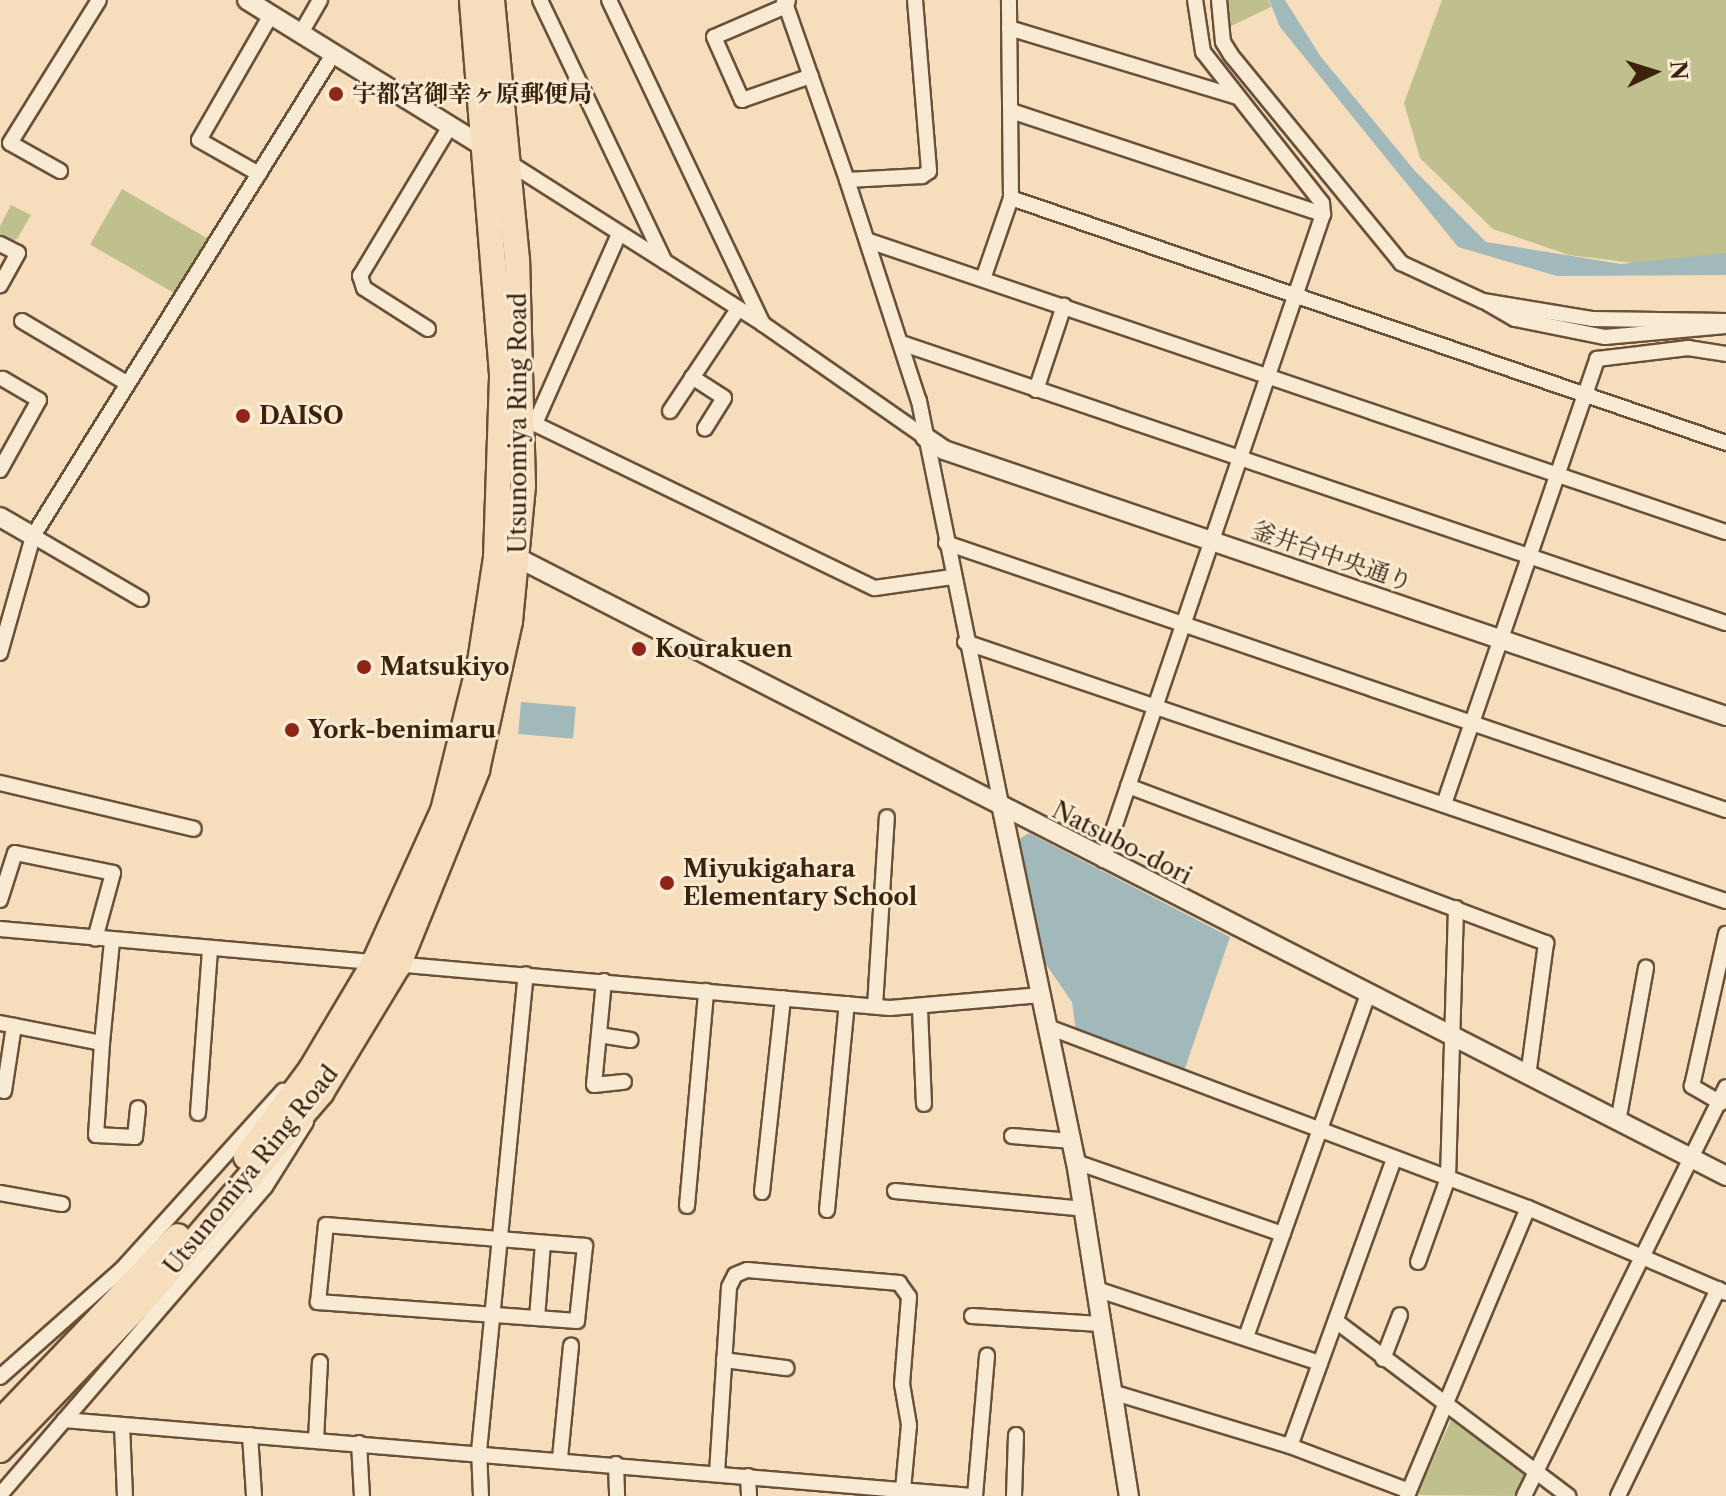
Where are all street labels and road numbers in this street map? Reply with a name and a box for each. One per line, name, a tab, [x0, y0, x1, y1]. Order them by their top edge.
street label: Utsunomiya Ring Road	[504, 293, 532, 553]
street label: 釜井台中央通り	[1248, 515, 1416, 597]
street label: Natsubo-dori	[1048, 796, 1196, 890]
street label: Utsunomiya Ring Road	[158, 1060, 344, 1280]

